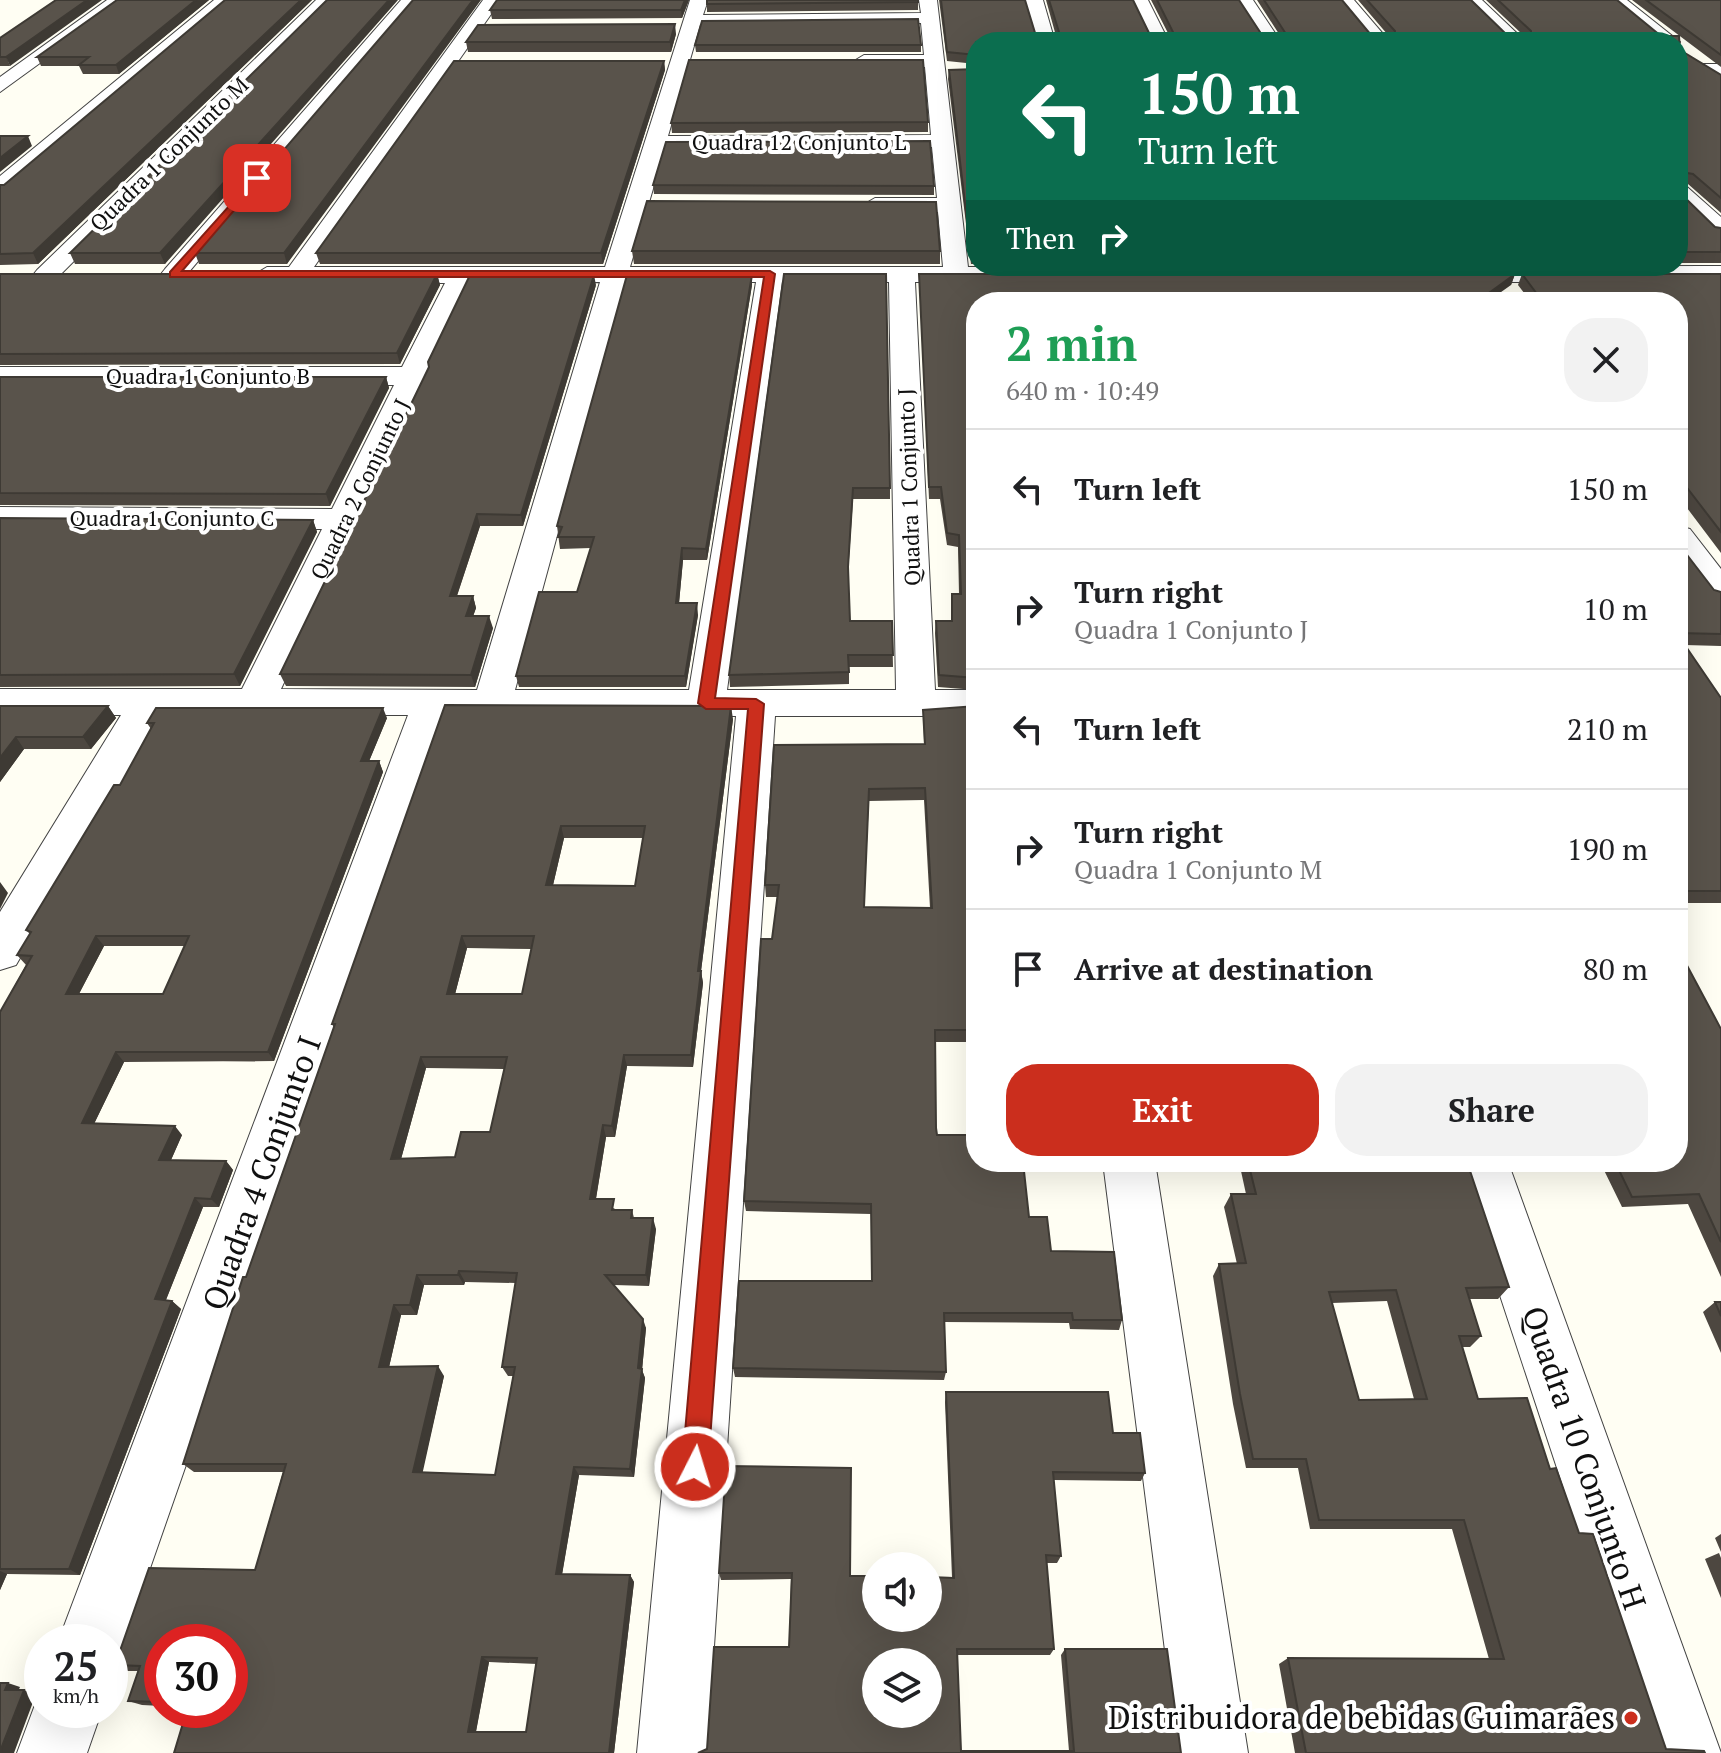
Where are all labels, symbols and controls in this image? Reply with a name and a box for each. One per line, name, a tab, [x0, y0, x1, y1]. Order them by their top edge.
text: 150 m	[1138, 56, 1300, 130]
icon: left	[1006, 64, 1110, 168]
street label: Quadra 1 Conjunto M	[83, 70, 254, 237]
street label: Quadra 12 Conjunto L	[692, 127, 906, 156]
text: Turn left	[1138, 127, 1278, 174]
pin	[223, 144, 291, 212]
icon: arrive	[235, 156, 279, 200]
icon: right	[1091, 216, 1135, 260]
text: Then	[1006, 218, 1075, 258]
text: 2 min	[1006, 311, 1137, 375]
button: close	[1564, 318, 1648, 402]
street label: Quadra 1 Conjunto B	[106, 361, 310, 390]
text: 640 m · 10:49	[1006, 373, 1159, 407]
street label: Quadra 1 Conjunto J	[891, 387, 926, 587]
street label: Quadra 2 Conjunto J	[303, 393, 416, 584]
icon: left	[1006, 467, 1050, 511]
text: Turn left	[1074, 469, 1201, 509]
text: 150 m	[1567, 469, 1648, 509]
street label: Quadra 1 Conjunto C	[70, 503, 274, 532]
text: Turn right	[1074, 572, 1223, 612]
icon: right	[1006, 587, 1050, 631]
text: 10 m	[1583, 589, 1648, 629]
text: Quadra 1 Conjunto J	[1074, 612, 1308, 646]
icon: left	[1006, 707, 1050, 751]
text: Turn left	[1074, 709, 1201, 749]
text: 210 m	[1567, 709, 1648, 749]
text: Turn right	[1074, 812, 1223, 852]
icon: right	[1006, 827, 1050, 871]
text: 190 m	[1567, 829, 1648, 869]
text: Quadra 1 Conjunto M	[1074, 852, 1322, 886]
icon: arrive	[1006, 947, 1050, 991]
text: Arrive at destination	[1074, 949, 1373, 989]
text: 80 m	[1583, 949, 1648, 989]
street label: Quadra 4 Conjunto I	[192, 1030, 330, 1316]
button: Exit	[1006, 1064, 1319, 1156]
button: Share	[1335, 1064, 1648, 1156]
street label: Quadra 10 Conjunto H	[1513, 1301, 1657, 1615]
position arrow	[653, 1425, 737, 1509]
map controls	[862, 1552, 942, 1728]
button: sound	[862, 1552, 942, 1632]
speed limit sign: 30	[144, 1624, 248, 1728]
text: 25	[53, 1639, 99, 1692]
button: layers	[862, 1648, 942, 1728]
text: km/h	[53, 1682, 99, 1709]
place label: Distribuidora de bebidas Guimarães	[1108, 1696, 1615, 1738]
marker: Distribuidora de bebidas Guimarães	[1622, 1709, 1640, 1727]

